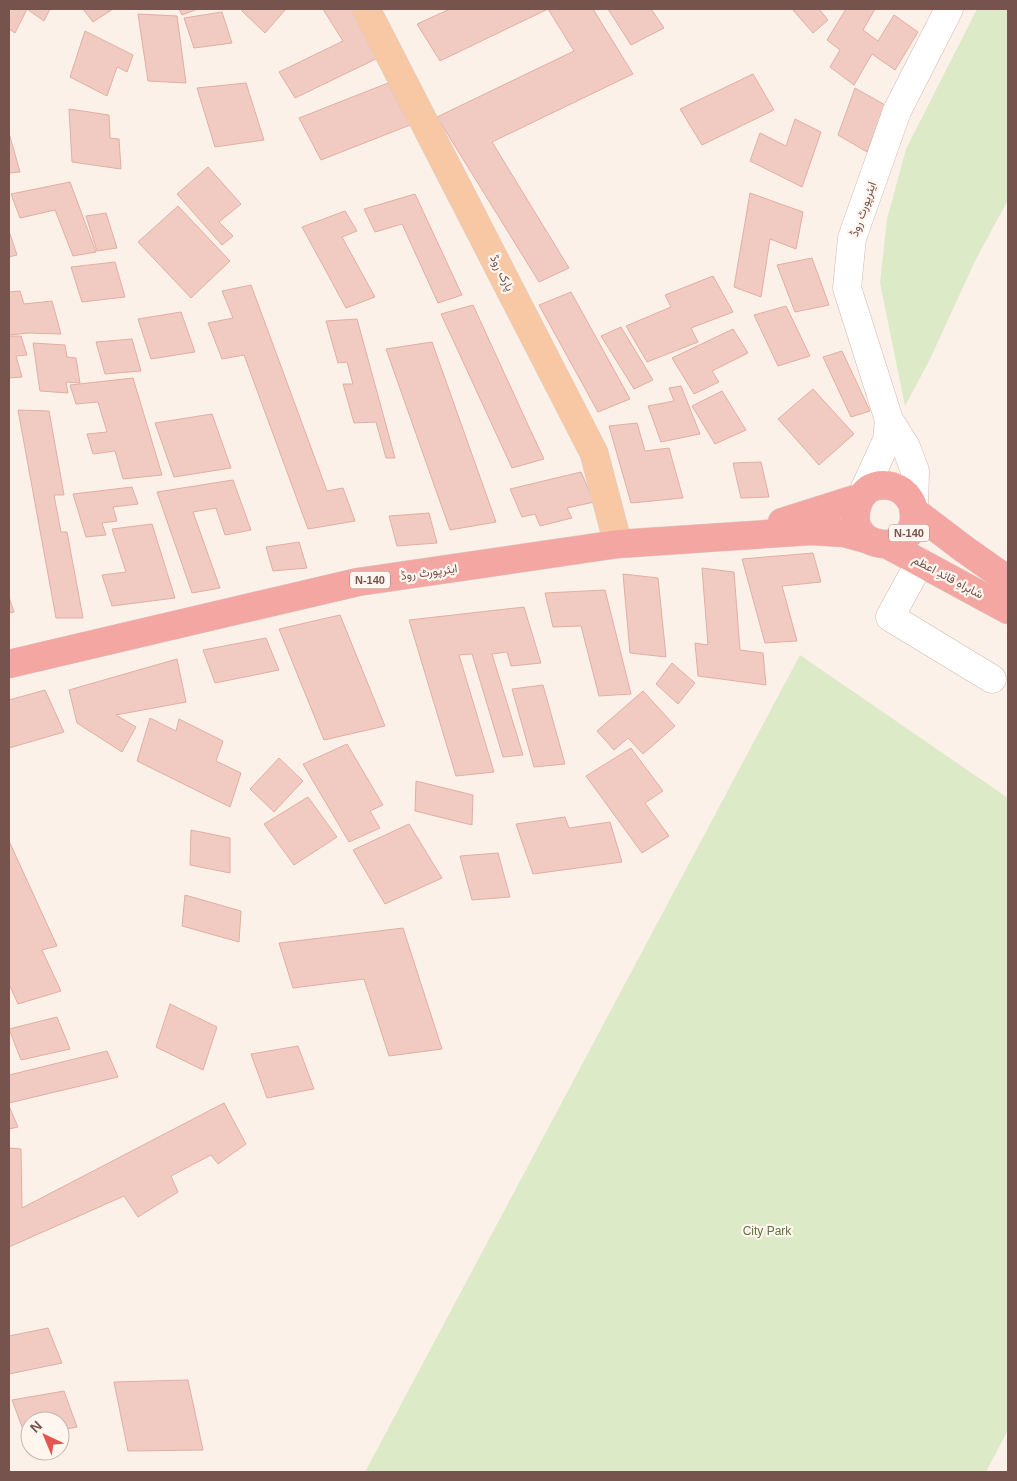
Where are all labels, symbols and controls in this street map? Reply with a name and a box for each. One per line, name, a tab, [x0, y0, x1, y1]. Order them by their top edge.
street label: ایئرپورٹ روڈ	[847, 180, 880, 239]
street label: پارک روڈ	[486, 253, 517, 294]
road number: N-140	[889, 524, 929, 542]
street label: شاہراہِ قائدِ اعظم	[910, 552, 986, 602]
street label: ایئرپورٹ روڈ	[400, 561, 458, 584]
road number: N-140	[350, 572, 390, 588]
park label: City Park	[743, 1224, 792, 1238]
north arrow	[20, 1411, 70, 1461]
text: N	[27, 1417, 45, 1436]

